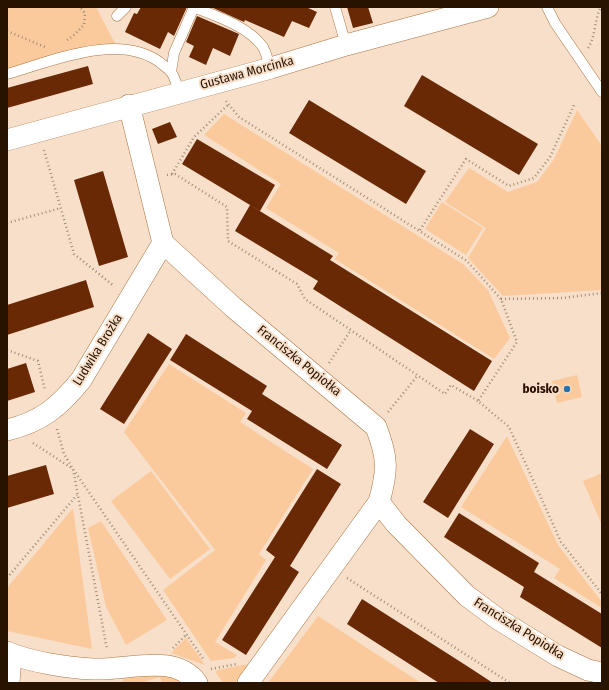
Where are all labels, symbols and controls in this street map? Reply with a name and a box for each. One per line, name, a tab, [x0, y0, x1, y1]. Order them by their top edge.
street label: Gustawa Morcinka	[199, 53, 295, 93]
street label: Ludwika Brożka	[70, 311, 126, 389]
street label: Franciszka Popiołka	[254, 322, 344, 400]
place label: boisko	[523, 381, 559, 397]
marker: boisko	[562, 384, 572, 394]
street label: Franciszka Popiołka	[471, 595, 567, 663]

